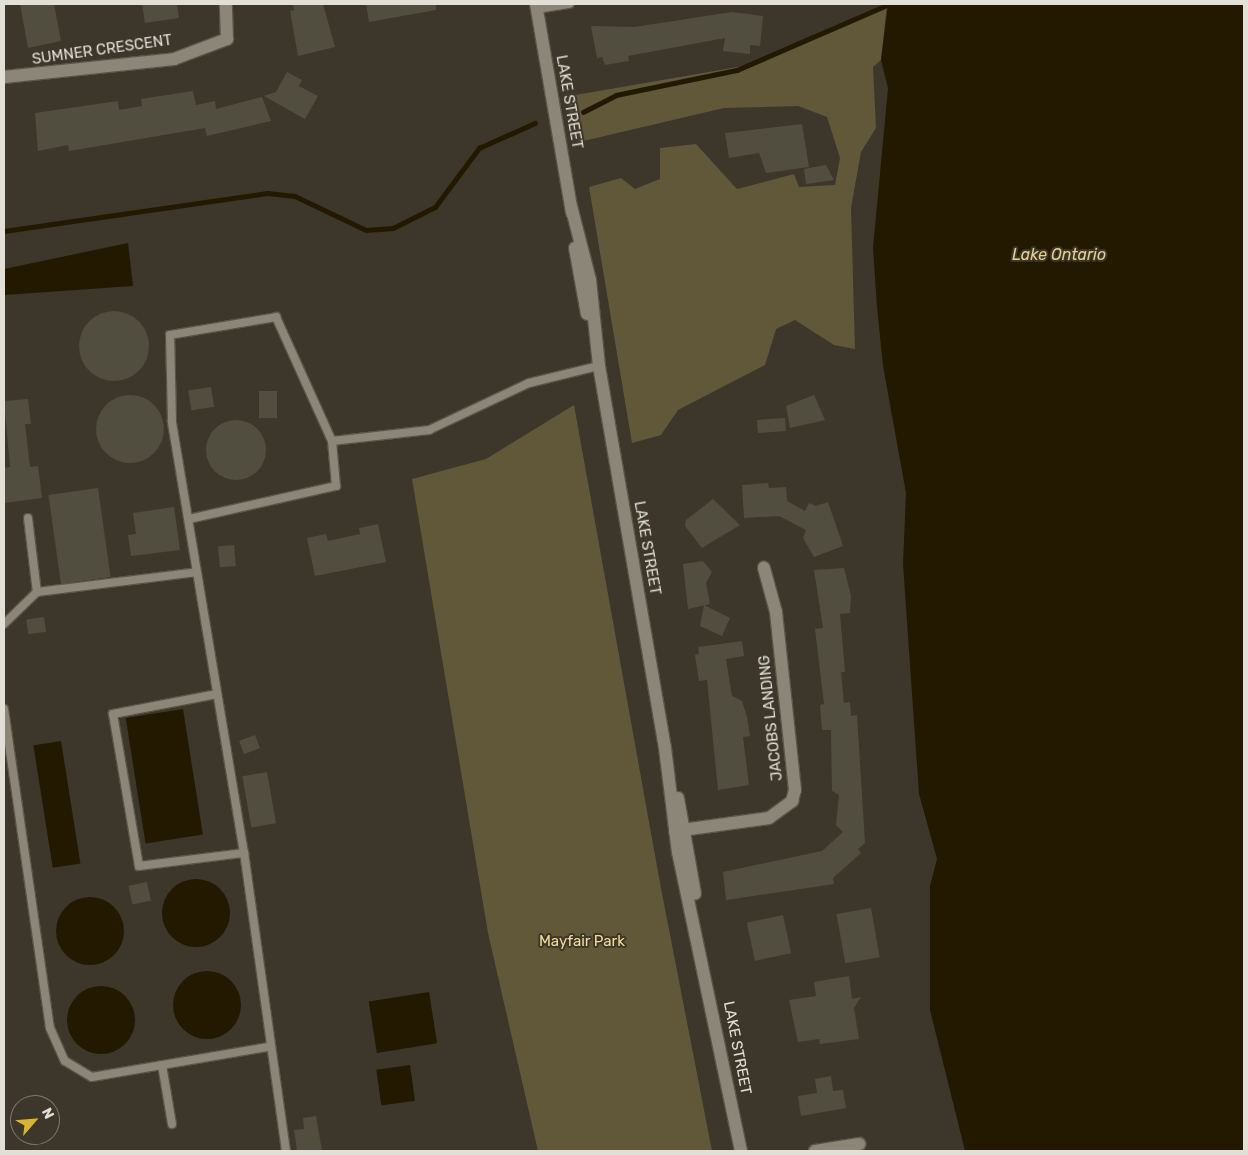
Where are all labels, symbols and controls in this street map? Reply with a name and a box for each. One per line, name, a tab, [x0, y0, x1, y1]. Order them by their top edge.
street label: SUMNER CRESCENT	[31, 31, 173, 69]
street label: LAKE STREET	[552, 54, 586, 150]
water label: Lake Ontario	[1012, 245, 1106, 265]
street label: LAKE STREET	[630, 500, 664, 596]
street label: JACOBS LANDING	[755, 654, 787, 782]
park label: Mayfair Park	[539, 933, 625, 951]
street label: LAKE STREET	[719, 1000, 755, 1096]
north arrow	[10, 1095, 60, 1145]
text: N	[38, 1105, 58, 1122]

